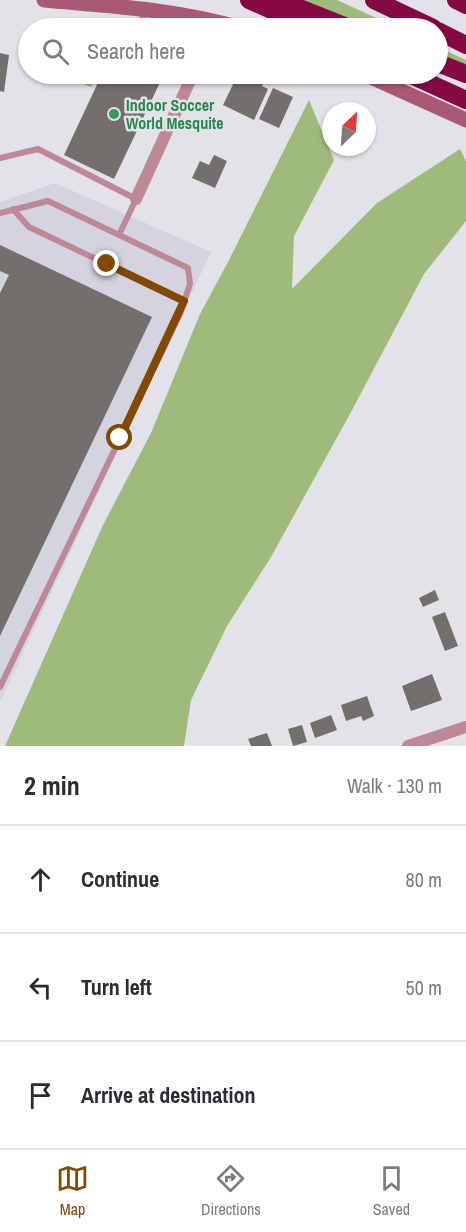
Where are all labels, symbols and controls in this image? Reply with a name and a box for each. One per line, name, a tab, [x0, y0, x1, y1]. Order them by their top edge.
search box	[18, 18, 448, 84]
icon: search	[39, 35, 72, 68]
text: Search here	[87, 36, 185, 66]
place label: Indoor Soccer World Mesquite	[126, 94, 223, 134]
north arrow	[322, 102, 376, 156]
marker: Indoor Soccer World Mesquite	[107, 107, 121, 121]
route end	[93, 250, 119, 276]
route start	[106, 424, 132, 450]
text: 2 min	[24, 768, 80, 803]
text: Walk · 130 m	[347, 772, 442, 799]
icon: ahead	[24, 863, 57, 896]
text: Continue	[81, 864, 159, 894]
text: 80 m	[406, 866, 442, 893]
icon: left	[24, 971, 57, 1004]
text: Turn left	[81, 972, 152, 1002]
text: 50 m	[406, 974, 442, 1001]
icon: arrive	[24, 1079, 57, 1112]
text: Arrive at destination	[81, 1080, 255, 1110]
tab: Map	[56, 1162, 89, 1220]
tab: Directions	[201, 1162, 261, 1220]
tab: Saved	[373, 1162, 410, 1220]

